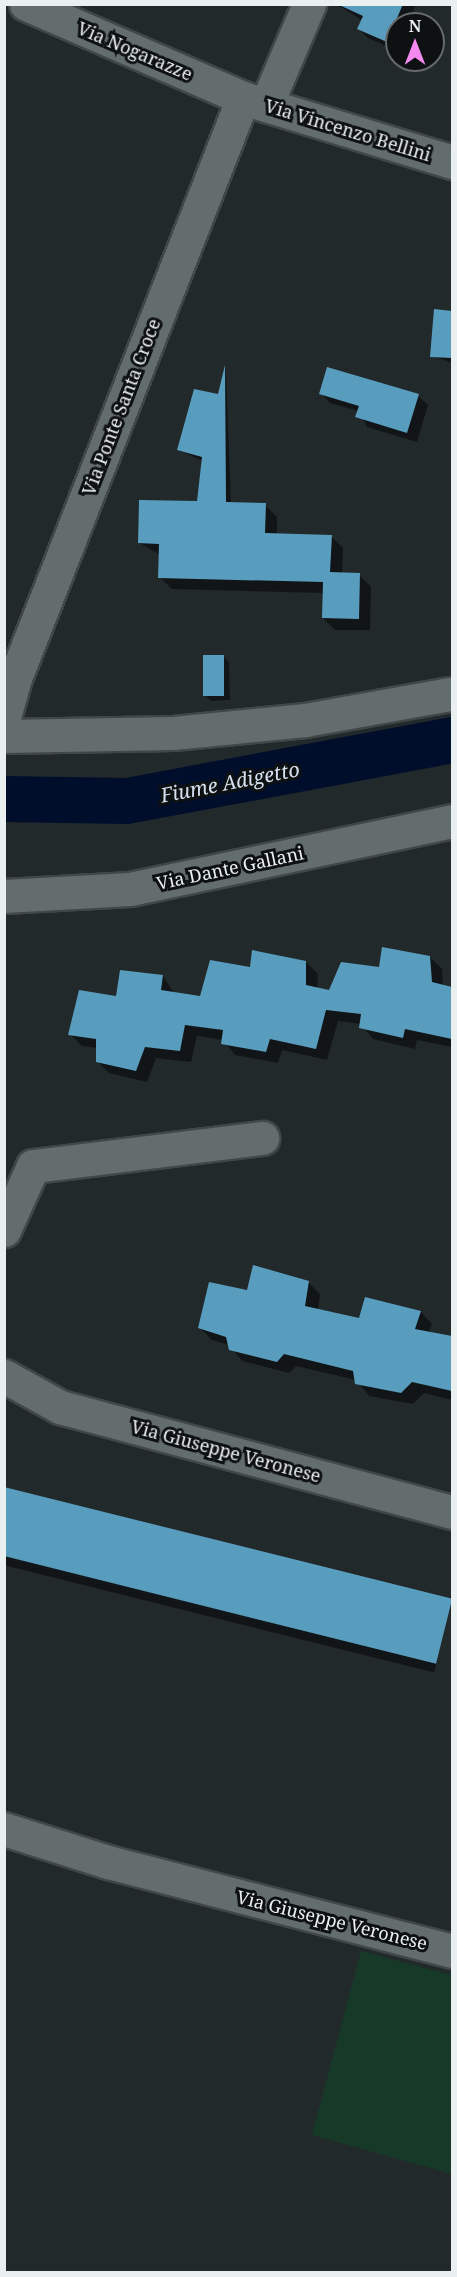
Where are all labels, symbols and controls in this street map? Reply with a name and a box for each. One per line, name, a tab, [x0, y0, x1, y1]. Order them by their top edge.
north arrow	[385, 12, 445, 72]
text: N	[409, 15, 421, 37]
street label: Via Nogarazze	[74, 17, 196, 85]
street label: Via Vincenzo Bellini	[262, 94, 434, 166]
street label: Via Ponte Santa Croce	[77, 316, 165, 498]
water label: Fiume Adigetto	[158, 757, 302, 807]
street label: Via Dante Gallani	[154, 842, 306, 894]
street label: Via Giuseppe Veronese	[129, 1415, 323, 1487]
street label: Via Giuseppe Veronese	[235, 1886, 429, 1954]

